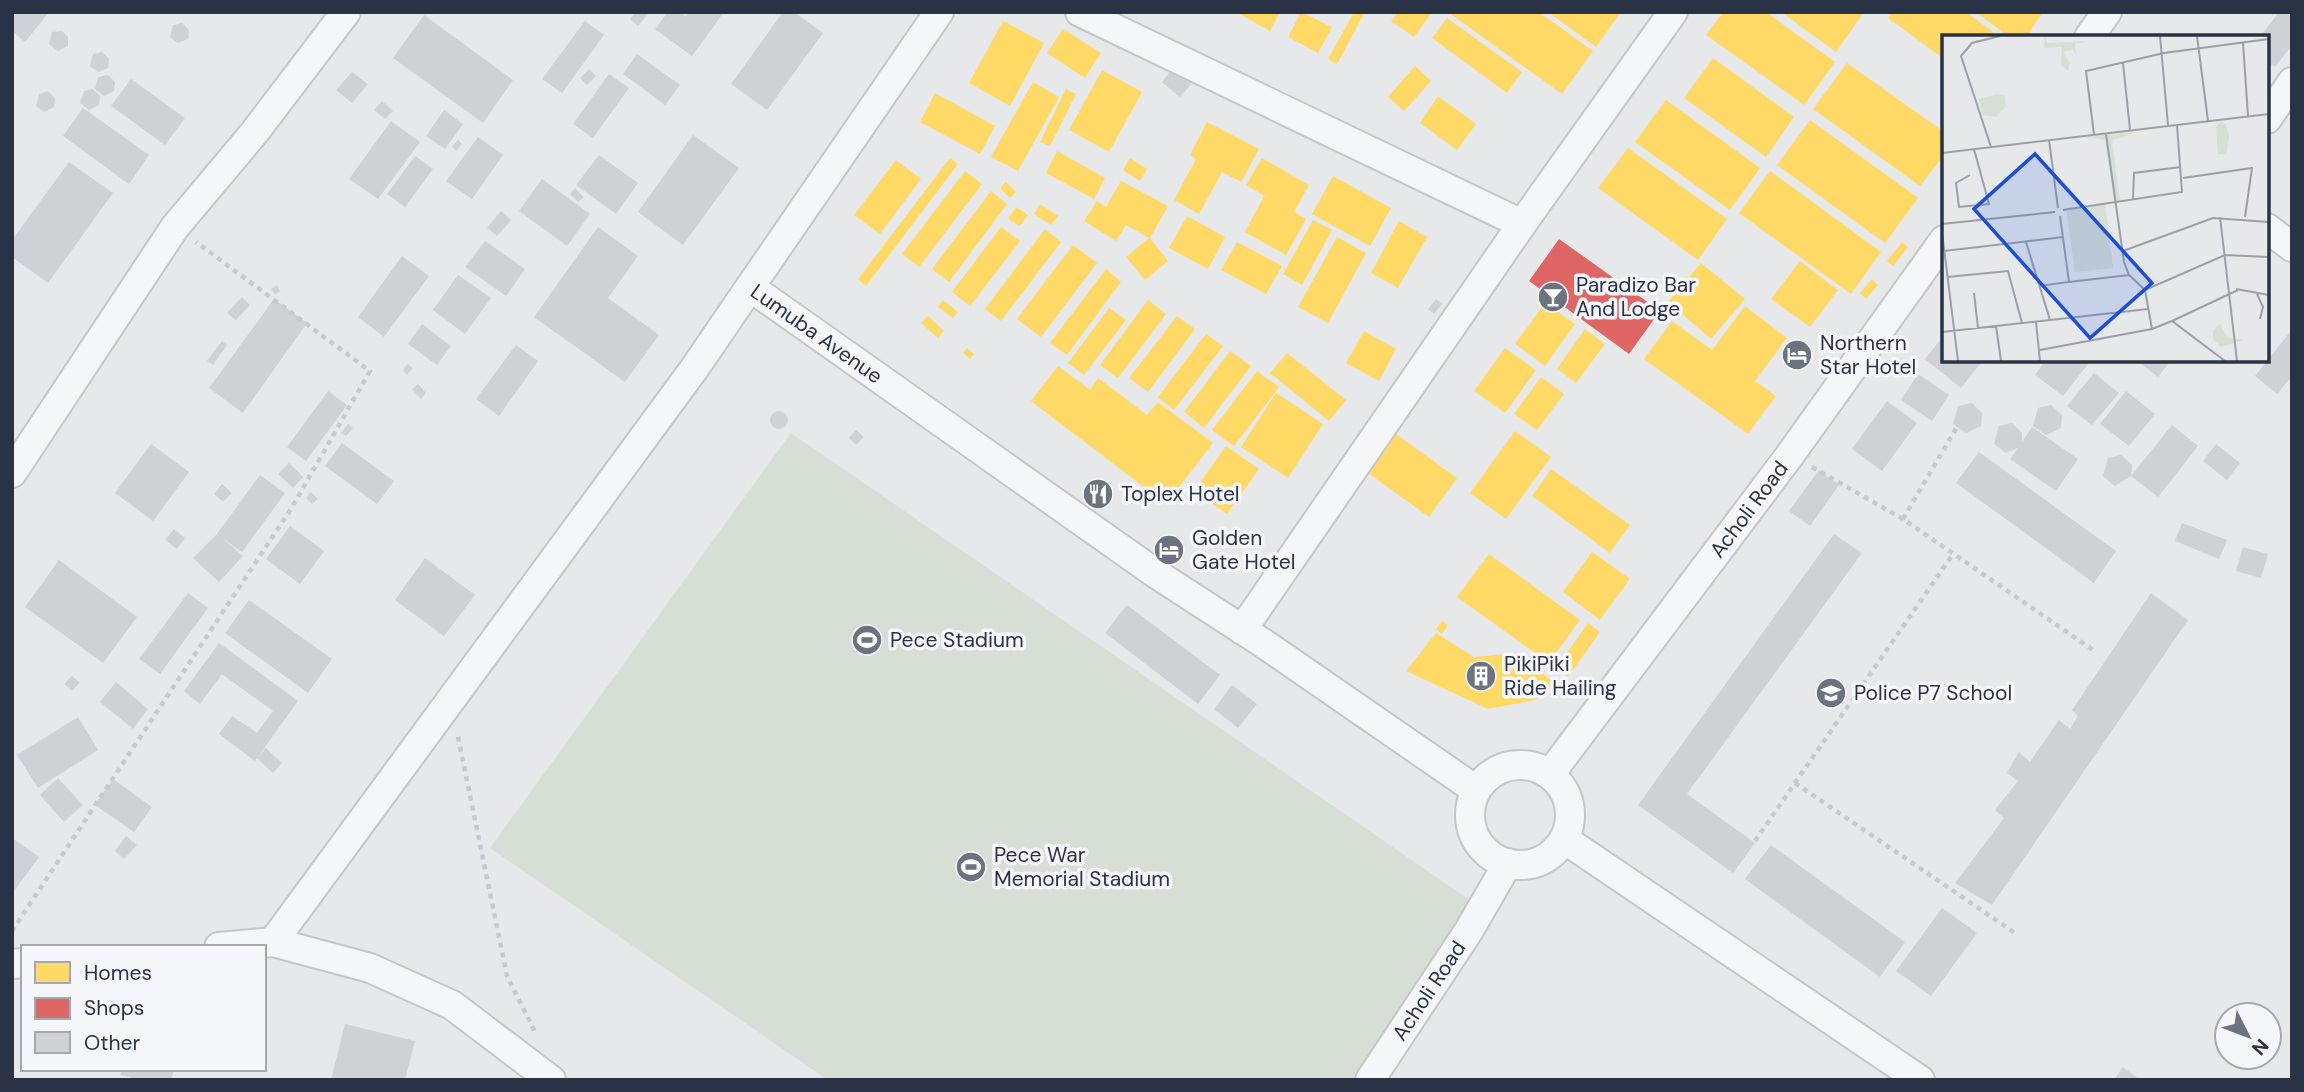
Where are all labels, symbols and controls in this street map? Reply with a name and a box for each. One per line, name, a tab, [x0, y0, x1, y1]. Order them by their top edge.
inset map	[1942, 35, 2269, 362]
place label: Paradizo Bar And Lodge	[1576, 271, 1696, 323]
street label: Lumuba Avenue	[745, 278, 888, 390]
bar icon: Paradizo Bar And Lodge	[1536, 280, 1570, 314]
place label: Northern Star Hotel	[1820, 329, 1916, 381]
hotel icon: Northern Star Hotel	[1780, 338, 1814, 372]
street label: Acholi Road	[1703, 455, 1795, 564]
restaurant icon: Toplex Hotel	[1081, 477, 1115, 511]
place label: Toplex Hotel	[1121, 480, 1240, 508]
place label: Golden Gate Hotel	[1192, 524, 1295, 576]
hotel icon: Golden Gate Hotel	[1152, 533, 1186, 567]
sports icon: Pece Stadium	[850, 623, 884, 657]
place label: Pece Stadium	[890, 626, 1024, 654]
place label: PikiPiki Ride Hailing	[1504, 650, 1617, 702]
building icon: PikiPiki Ride Hailing	[1464, 659, 1498, 693]
school or university icon: Police P7 School	[1814, 676, 1848, 710]
place label: Police P7 School	[1854, 679, 2012, 707]
place label: Pece War Memorial Stadium	[994, 841, 1170, 893]
sports icon: Pece War Memorial Stadium	[954, 850, 988, 884]
street label: Acholi Road	[1386, 935, 1472, 1046]
legend	[21, 945, 266, 1071]
text: Homes	[84, 959, 152, 987]
text: Shops	[84, 994, 144, 1022]
north arrow	[2213, 1001, 2283, 1071]
text: Other	[84, 1029, 140, 1057]
text: N	[2246, 1034, 2274, 1061]

